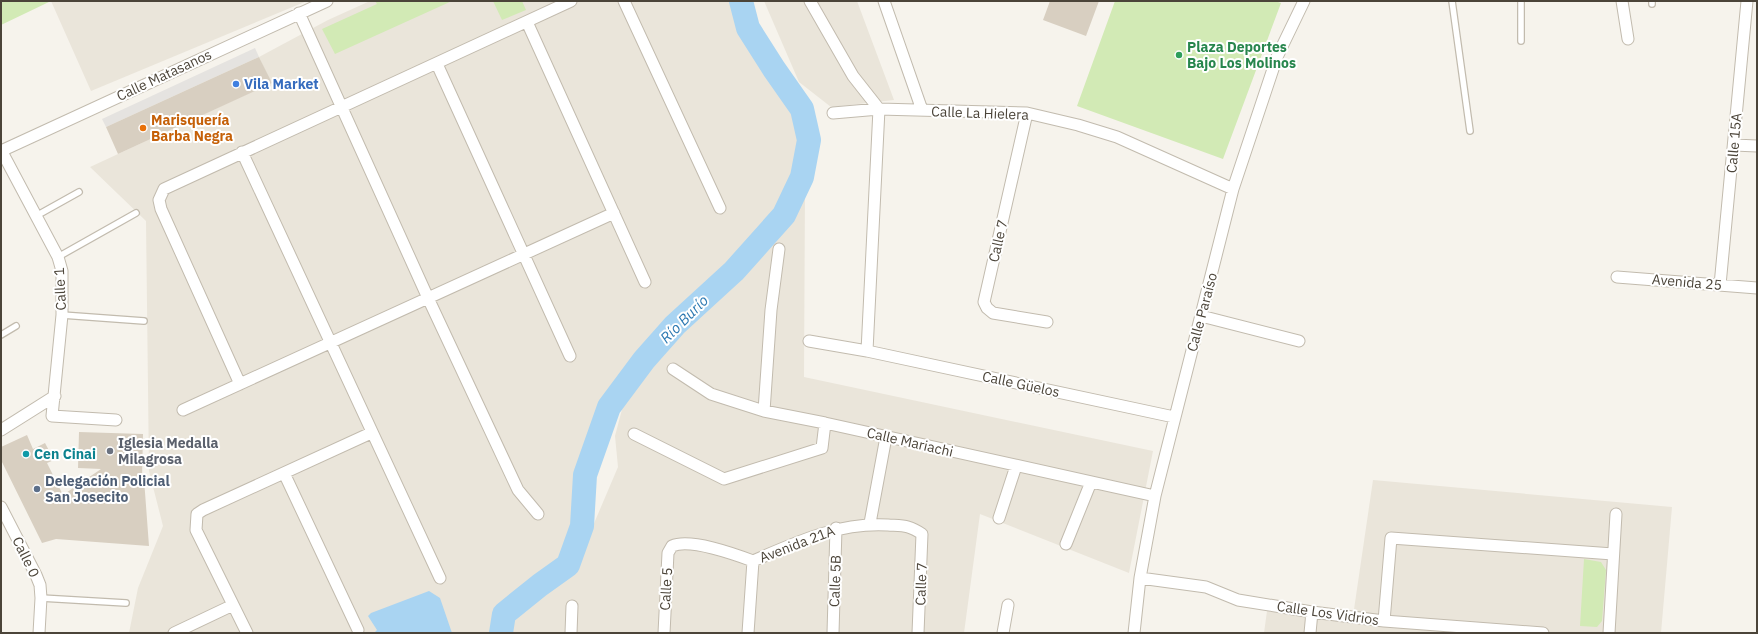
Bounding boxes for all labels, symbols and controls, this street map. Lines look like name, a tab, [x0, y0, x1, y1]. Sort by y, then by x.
place label: Plaza Deportes Bajo Los Molinos	[1187, 38, 1296, 72]
street label: Calle Matasanos	[114, 45, 215, 105]
marker: Plaza Deportes Bajo Los Molinos	[1174, 50, 1184, 60]
place label: Vila Market	[244, 75, 319, 93]
marker: Vila Market	[231, 79, 241, 89]
street label: Calle La Hielera	[931, 102, 1030, 124]
place label: Marisquería Barba Negra	[151, 111, 233, 145]
street label: Calle 15A	[1722, 112, 1746, 174]
marker: Marisquería Barba Negra	[138, 123, 148, 133]
street label: Calle 7	[984, 218, 1012, 264]
street label: Calle 1	[50, 267, 70, 311]
street label: Calle Paraíso	[1183, 270, 1221, 354]
street label: Avenida 25	[1651, 270, 1723, 294]
water label: Río Burío	[656, 291, 712, 347]
street label: Calle Güelos	[981, 367, 1061, 401]
street label: Calle Mariachi	[865, 423, 955, 461]
place label: Iglesia Medalla Milagrosa	[118, 434, 218, 468]
place label: Cen Cinai	[34, 445, 96, 463]
marker: Iglesia Medalla Milagrosa	[105, 446, 115, 456]
marker: Cen Cinai	[21, 449, 31, 459]
place label: Delegación Policial San Josecito	[45, 472, 170, 506]
marker: Delegación Policial San Josecito	[32, 484, 42, 494]
street label: Avenida 21A	[757, 521, 837, 567]
street label: Calle 0	[8, 534, 44, 580]
street label: Calle 5B	[825, 555, 845, 607]
street label: Calle 7	[911, 562, 931, 606]
street label: Calle 5	[656, 567, 676, 611]
street label: Calle Los Vidrios	[1276, 597, 1380, 629]

